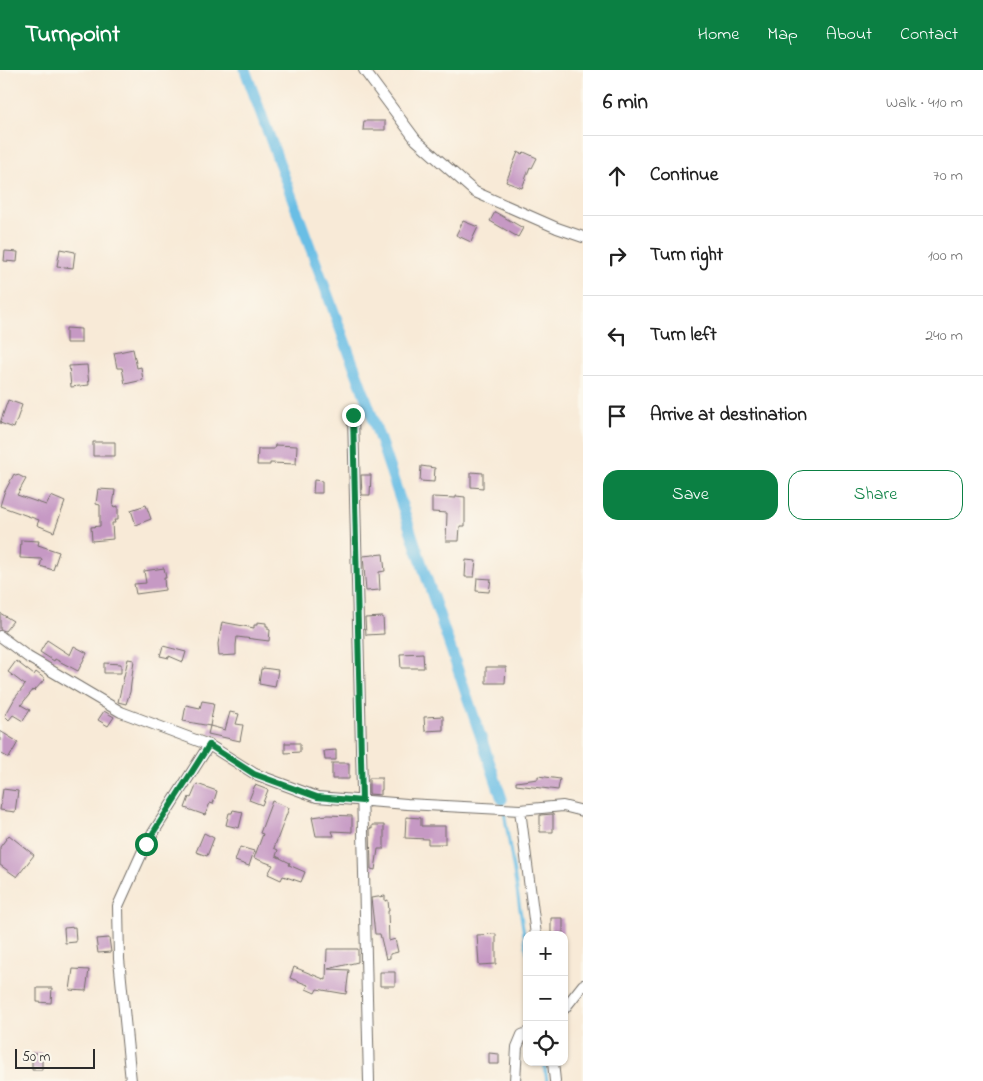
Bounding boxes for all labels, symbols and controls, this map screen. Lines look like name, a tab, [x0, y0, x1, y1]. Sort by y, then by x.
text: Turnpoint	[25, 18, 120, 53]
text: Home	[698, 22, 739, 48]
text: Map	[767, 22, 798, 48]
text: About	[826, 22, 872, 48]
text: Contact	[900, 22, 958, 48]
text: 6 min	[603, 88, 648, 118]
text: Walk · 410 m	[886, 91, 963, 115]
icon: ahead	[603, 162, 631, 190]
text: Continue	[650, 162, 718, 189]
text: 70 m	[933, 164, 963, 188]
icon: right	[603, 242, 631, 270]
text: Turn right	[650, 242, 723, 269]
text: 100 m	[928, 244, 963, 268]
icon: left	[603, 322, 631, 350]
text: Turn left	[650, 322, 717, 349]
text: 240 m	[925, 324, 963, 348]
icon: arrive	[603, 402, 631, 430]
text: Arrive at destination	[650, 402, 807, 429]
route end	[342, 404, 365, 427]
button: Save	[603, 470, 778, 520]
button: Share	[788, 470, 963, 520]
route start	[135, 833, 158, 856]
map controls	[523, 931, 568, 1066]
button: +	[523, 931, 568, 976]
button: −	[523, 976, 568, 1021]
button: locate	[523, 1021, 568, 1066]
scale bar	[15, 1046, 95, 1069]
text: 50 m	[22, 1047, 50, 1068]

